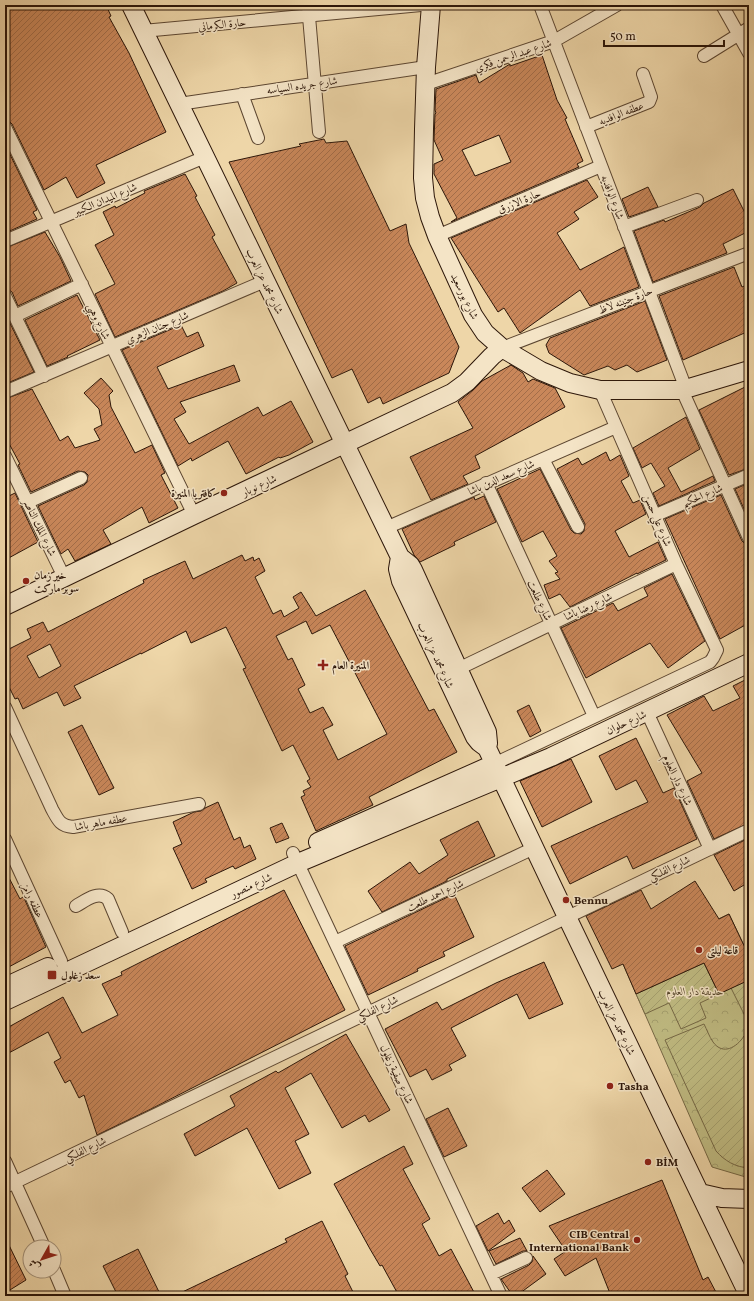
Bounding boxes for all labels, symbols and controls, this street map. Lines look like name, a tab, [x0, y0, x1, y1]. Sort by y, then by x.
street label: حارة الكرماني	[197, 15, 247, 35]
scale bar	[604, 22, 724, 48]
text: 50 m	[610, 29, 636, 45]
street label: شارع عبد الرحمن فكري	[473, 36, 554, 78]
street label: شارع جريده السياسه	[266, 74, 339, 100]
street label: عطفه الوافديه	[597, 99, 646, 130]
street label: شارع الوافديه	[595, 173, 627, 222]
street label: شارع الميدان الكبير	[70, 180, 140, 222]
street label: حارة الازرق	[496, 186, 544, 218]
street label: شارع محمد عز العرب	[240, 246, 286, 318]
street label: شارع بورسعيد	[445, 271, 481, 323]
street label: حارة جنينه لاظ	[596, 284, 655, 319]
street label: شارع وهبي	[81, 301, 113, 343]
street label: شارع جنان الزهري	[124, 308, 192, 349]
street label: شارع سعد الدين باشا	[466, 457, 538, 501]
street label: شارع نوبار	[239, 472, 280, 502]
street label: شارع الحكيم	[680, 481, 726, 514]
place label: كافتريا المنيرة	[171, 487, 216, 502]
marker: كافتريا المنيرة	[219, 488, 229, 498]
street label: شارع علي حسن	[637, 492, 674, 550]
street label: شارع الملك الناصر	[17, 495, 59, 559]
place label: خير زمان سوبر ماركت	[34, 569, 79, 597]
marker: خير زمان سوبر ماركت	[21, 576, 31, 586]
street label: شارع طلعت	[522, 578, 555, 624]
street label: شارع رضا باشا	[562, 590, 616, 626]
street label: شارع محمد عز العرب	[412, 620, 457, 692]
marker: المنيرة العام	[317, 659, 329, 671]
place label: المنيرة العام	[332, 659, 369, 675]
street label: شارع حلوان	[604, 707, 650, 740]
street label: شارع دار العلوم	[657, 753, 695, 809]
street label: عطفه ماهر باشا	[74, 811, 129, 835]
street label: شارع الفلكي	[646, 853, 694, 888]
street label: شارع منصور	[227, 870, 275, 904]
street label: شارع احمد طلعت	[405, 877, 467, 917]
street label: عطفه رامز	[17, 880, 46, 921]
place label: Bennu	[574, 894, 608, 909]
marker: Bennu	[561, 895, 571, 905]
place label: قاعة ليلتى	[707, 944, 738, 959]
marker: قاعة ليلتى	[694, 945, 704, 955]
marker: سعد زغلول	[46, 969, 58, 981]
place label: سعد زغلول	[61, 969, 100, 984]
park label: حديقة دار العلوم	[666, 985, 724, 1001]
street label: شارع محمد عز العرب	[592, 987, 638, 1059]
street label: شارع الفلكي	[354, 993, 402, 1028]
street label: شارع صفية زغلول	[374, 1043, 416, 1107]
place label: Tasha	[618, 1080, 649, 1095]
marker: Tasha	[605, 1081, 615, 1091]
street label: شارع الفلكي	[62, 1134, 110, 1169]
place label: BİM	[656, 1156, 679, 1171]
marker: BİM	[643, 1157, 653, 1167]
place label: CIB Central International Bank	[529, 1228, 629, 1256]
marker: CIB Central International Bank	[632, 1235, 642, 1245]
north arrow	[22, 1239, 62, 1279]
text: ش	[26, 1255, 45, 1273]

